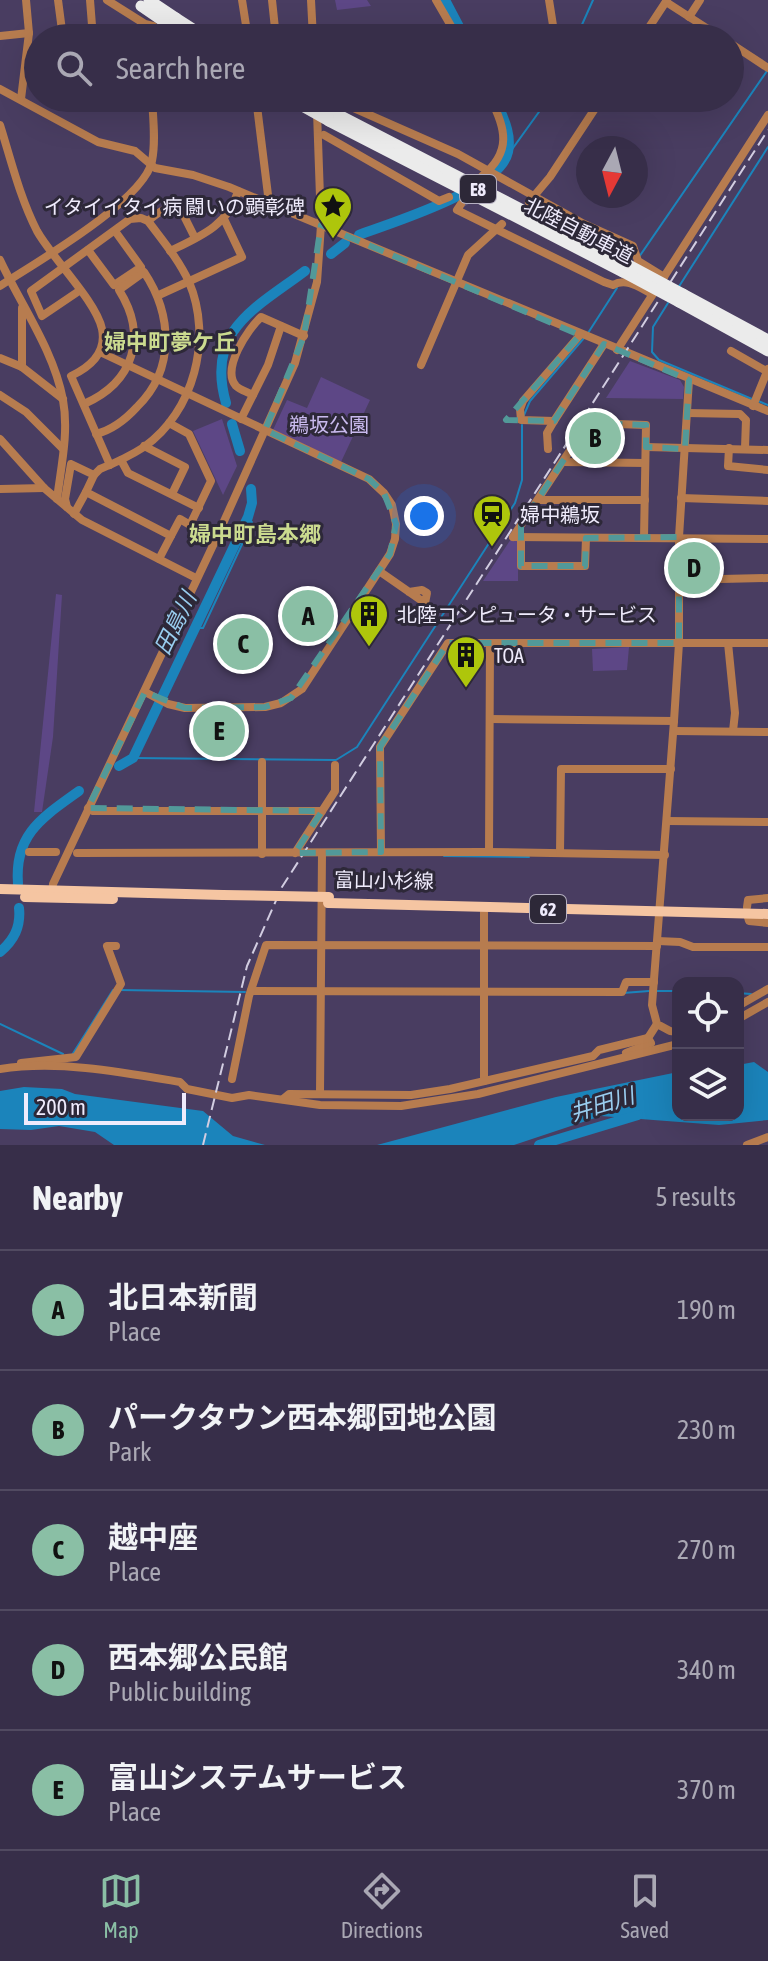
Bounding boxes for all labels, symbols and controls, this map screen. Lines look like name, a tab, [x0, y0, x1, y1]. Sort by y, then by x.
search box	[24, 24, 744, 112]
icon: search	[52, 46, 96, 90]
text: Search here	[116, 51, 245, 85]
north arrow	[576, 136, 648, 208]
road number: E8	[460, 175, 496, 203]
place icon: イタイイタイ病 闘いの顕彰碑	[312, 185, 354, 240]
street label: 北陸自動車道	[520, 193, 638, 267]
place label: イタイイタイ病 闘いの顕彰碑	[44, 195, 305, 218]
district label: 婦中町夢ケ丘	[104, 329, 236, 355]
pin: B	[569, 408, 621, 468]
park label: 鵜坂公園	[289, 413, 369, 436]
station icon: 婦中鵜坂	[471, 493, 513, 548]
your location	[404, 496, 444, 536]
place label: 婦中鵜坂	[520, 503, 600, 526]
district label: 婦中町島本郷	[189, 521, 321, 547]
pin: D	[668, 538, 720, 598]
water label: 田島川	[149, 586, 202, 658]
pin: A	[282, 586, 334, 646]
building icon: 北陸コンピュータ・サービス	[348, 593, 390, 648]
place label: 北陸コンピュータ・サービス	[397, 603, 657, 626]
pin: C	[217, 614, 269, 674]
building icon: TOA	[445, 634, 487, 689]
place label: TOA	[494, 644, 524, 667]
pin: E	[193, 701, 245, 761]
street label: 富山小杉線	[334, 868, 434, 892]
road number: 62	[530, 895, 566, 923]
map controls	[672, 977, 744, 1121]
button: locate	[672, 977, 744, 1049]
button: layers	[672, 1049, 744, 1121]
water label: 井田川	[567, 1081, 639, 1126]
scale bar	[24, 1089, 186, 1125]
text: 200 m	[36, 1094, 86, 1120]
text: Nearby	[32, 1178, 123, 1217]
text: 5 results	[655, 1182, 736, 1212]
text: 北日本新聞	[108, 1280, 258, 1314]
text: A	[52, 1295, 64, 1325]
text: 190 m	[677, 1295, 736, 1325]
text: Place	[108, 1317, 161, 1347]
text: パークタウン西本郷団地公園	[108, 1400, 497, 1434]
text: B	[52, 1415, 64, 1445]
text: 230 m	[677, 1415, 736, 1445]
text: Park	[108, 1437, 151, 1467]
text: 越中座	[108, 1520, 198, 1554]
text: C	[52, 1535, 64, 1565]
text: 270 m	[677, 1535, 736, 1565]
text: Place	[108, 1557, 161, 1587]
text: 西本郷公民館	[108, 1640, 288, 1674]
text: D	[51, 1655, 65, 1685]
text: 340 m	[677, 1655, 736, 1685]
text: Public building	[108, 1677, 251, 1707]
text: 富山システムサービス	[108, 1760, 407, 1794]
text: E	[52, 1775, 64, 1805]
text: 370 m	[677, 1775, 736, 1805]
text: Place	[108, 1797, 161, 1827]
tab: Map	[99, 1869, 143, 1943]
tab: Directions	[341, 1869, 423, 1943]
tab: Saved	[620, 1869, 669, 1943]

